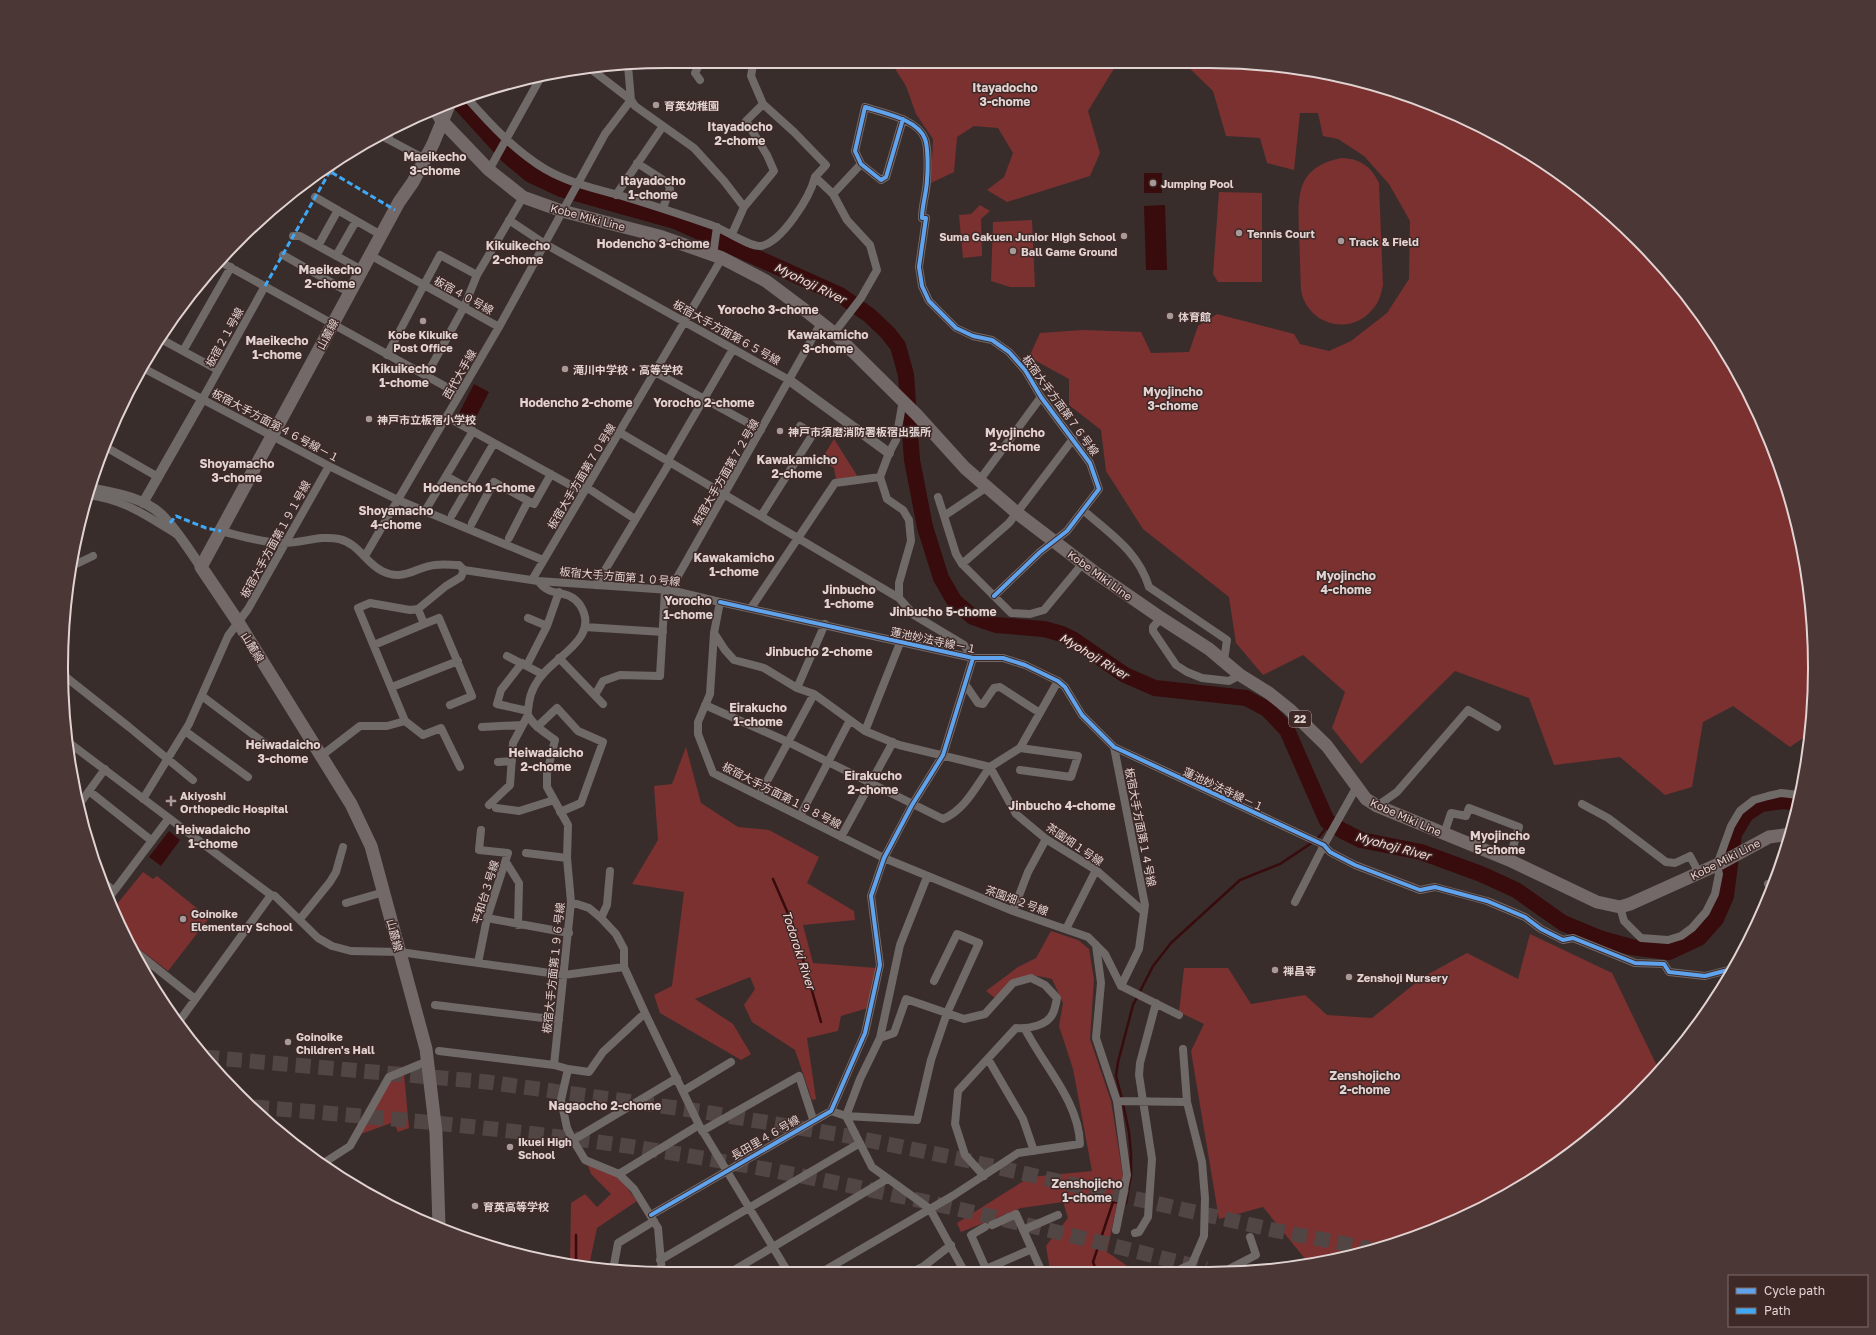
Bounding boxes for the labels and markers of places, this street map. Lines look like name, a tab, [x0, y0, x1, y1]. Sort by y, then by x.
place label: 育英幼稚園	[664, 99, 719, 112]
marker: 育英幼稚園	[651, 100, 661, 110]
place label: Jumping Pool	[1161, 177, 1234, 190]
marker: Jumping Pool	[1148, 178, 1158, 188]
place label: Tennis Court	[1247, 227, 1315, 240]
marker: Tennis Court	[1234, 228, 1244, 238]
place label: Suma Gakuen Junior High School	[939, 230, 1116, 243]
marker: Suma Gakuen Junior High School	[1119, 231, 1129, 241]
place label: Track & Field	[1349, 235, 1419, 248]
marker: Track & Field	[1336, 236, 1346, 246]
place label: Ball Game Ground	[1021, 245, 1118, 258]
marker: Ball Game Ground	[1008, 246, 1018, 256]
place label: 体育館	[1178, 310, 1211, 323]
marker: 体育館	[1165, 311, 1175, 321]
marker: Kobe Kikuike Post Office	[418, 316, 428, 326]
place label: Kobe Kikuike Post Office	[388, 328, 458, 354]
place label: 滝川中学校・高等学校	[573, 363, 683, 376]
marker: 滝川中学校・高等学校	[560, 364, 570, 374]
place label: 神戸市立板宿小学校	[377, 413, 476, 426]
marker: 神戸市立板宿小学校	[364, 414, 374, 424]
place label: 神戸市須磨消防署板宿出張所	[788, 425, 931, 438]
marker: 神戸市須磨消防署板宿出張所	[775, 426, 785, 436]
place label: Akiyoshi Orthopedic Hospital	[180, 789, 288, 815]
marker: Akiyoshi Orthopedic Hospital	[165, 795, 177, 807]
place label: Goinoike Elementary School	[191, 907, 293, 933]
marker: Goinoike Elementary School	[178, 914, 188, 924]
place label: 禅昌寺	[1283, 964, 1316, 977]
marker: 禅昌寺	[1270, 965, 1280, 975]
place label: Zenshoji Nursery	[1357, 971, 1449, 984]
marker: Zenshoji Nursery	[1344, 972, 1354, 982]
place label: Goinoike Children's Hall	[296, 1030, 375, 1056]
marker: Goinoike Children's Hall	[283, 1037, 293, 1047]
place label: Ikuei High School	[518, 1135, 572, 1161]
marker: Ikuei High School	[505, 1142, 515, 1152]
place label: 育英高等学校	[483, 1200, 549, 1213]
marker: 育英高等学校	[470, 1201, 480, 1211]

